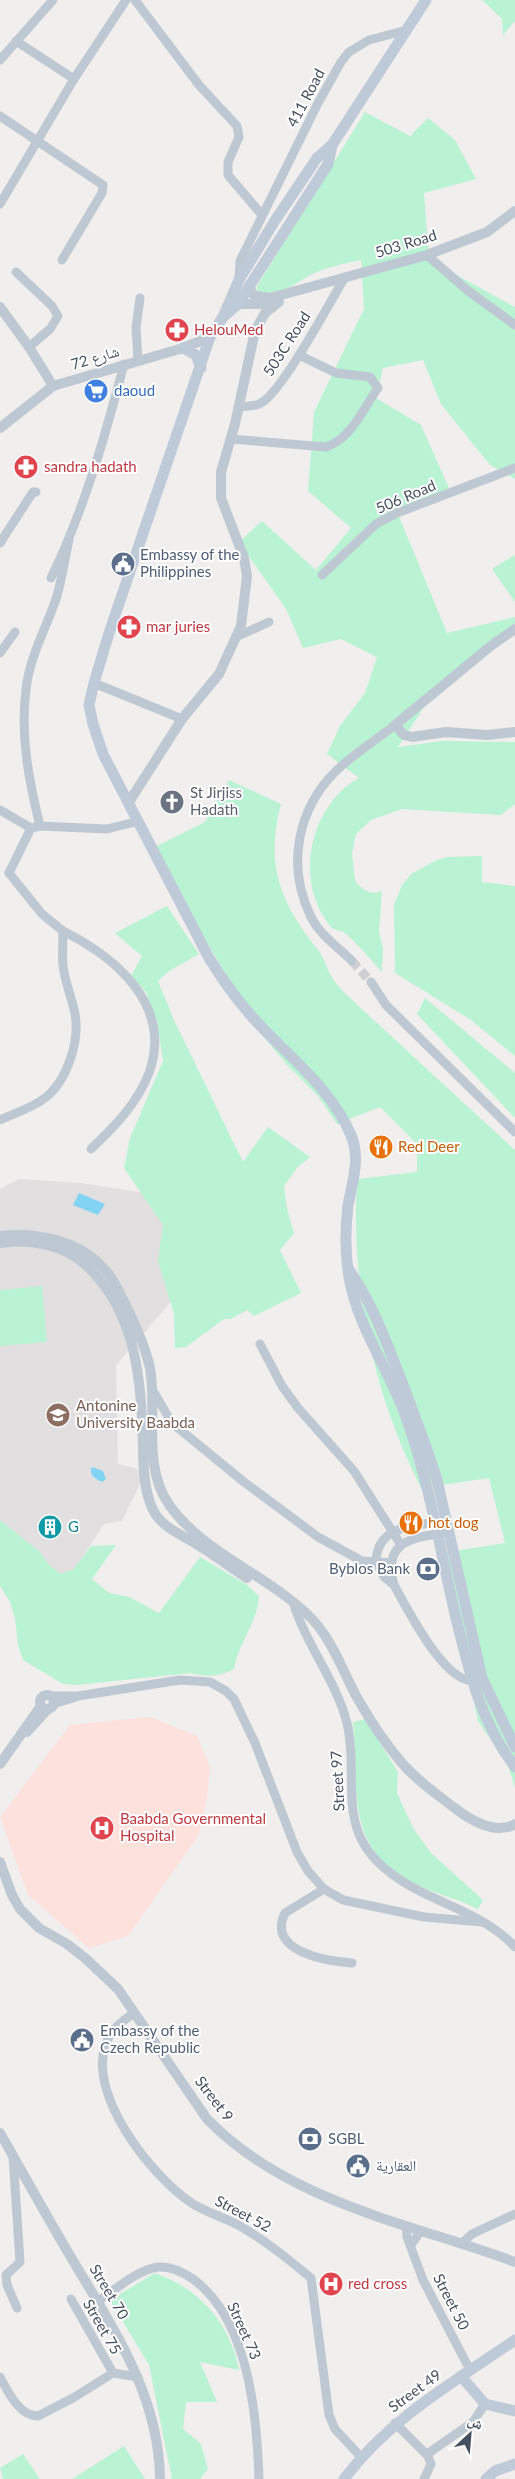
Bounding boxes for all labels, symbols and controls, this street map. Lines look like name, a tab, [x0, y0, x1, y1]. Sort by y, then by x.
street label: 411 Road	[282, 65, 328, 130]
street label: 503 Road	[373, 225, 439, 261]
street label: 503C Road	[259, 308, 314, 379]
pharmacy icon: HelouMed	[164, 317, 190, 343]
place label: HelouMed	[194, 320, 263, 338]
street label: شارع 72	[68, 341, 122, 375]
supermarket icon: daoud	[83, 378, 109, 404]
place label: daoud	[114, 381, 155, 399]
pharmacy icon: sandra hadath	[13, 454, 39, 480]
place label: sandra hadath	[44, 457, 137, 475]
street label: 506 Road	[373, 475, 438, 517]
place label: Embassy of the Philippines	[140, 545, 240, 580]
public building icon: Embassy of the Philippines	[110, 551, 136, 577]
pharmacy icon: mar juries	[116, 614, 142, 640]
place label: mar juries	[146, 617, 210, 635]
place label: St Jirjiss Hadath	[190, 783, 242, 818]
church icon: St Jirjiss Hadath	[159, 789, 185, 815]
restaurant icon: Red Deer	[368, 1134, 394, 1160]
place label: Red Deer	[398, 1137, 460, 1155]
place label: Antonine University Baabda	[76, 1396, 195, 1431]
school or university icon: Antonine University Baabda	[45, 1402, 71, 1428]
restaurant icon: hot dog	[398, 1510, 424, 1536]
place label: hot dog	[428, 1513, 479, 1531]
building icon: G	[37, 1514, 63, 1540]
place label: G	[68, 1517, 79, 1535]
bank icon: Byblos Bank	[415, 1556, 441, 1582]
place label: Byblos Bank	[329, 1559, 410, 1577]
street label: Street 97	[326, 1750, 348, 1812]
place label: Baabda Governmental Hospital	[120, 1809, 266, 1844]
hospital icon: Baabda Governmental Hospital	[89, 1815, 115, 1841]
place label: Embassy of the Czech Republic	[100, 2021, 200, 2056]
public building icon: Embassy of the Czech Republic	[69, 2027, 95, 2053]
street label: Street 9	[192, 2072, 238, 2125]
bank icon: SGBL	[297, 2126, 323, 2152]
place label: SGBL	[328, 2129, 365, 2147]
public building icon: العقارية	[345, 2153, 371, 2179]
place label: العقارية	[376, 2156, 416, 2175]
street label: Street 52	[212, 2191, 275, 2235]
street label: Street 70	[86, 2261, 133, 2322]
street label: Street 50	[430, 2270, 474, 2333]
hospital icon: red cross	[318, 2271, 344, 2297]
place label: red cross	[348, 2274, 407, 2292]
street label: Street 75	[80, 2296, 126, 2357]
street label: Street 73	[224, 2299, 265, 2362]
street label: Street 49	[385, 2365, 444, 2415]
north arrow	[445, 2409, 495, 2459]
text: ش	[465, 2411, 486, 2434]

